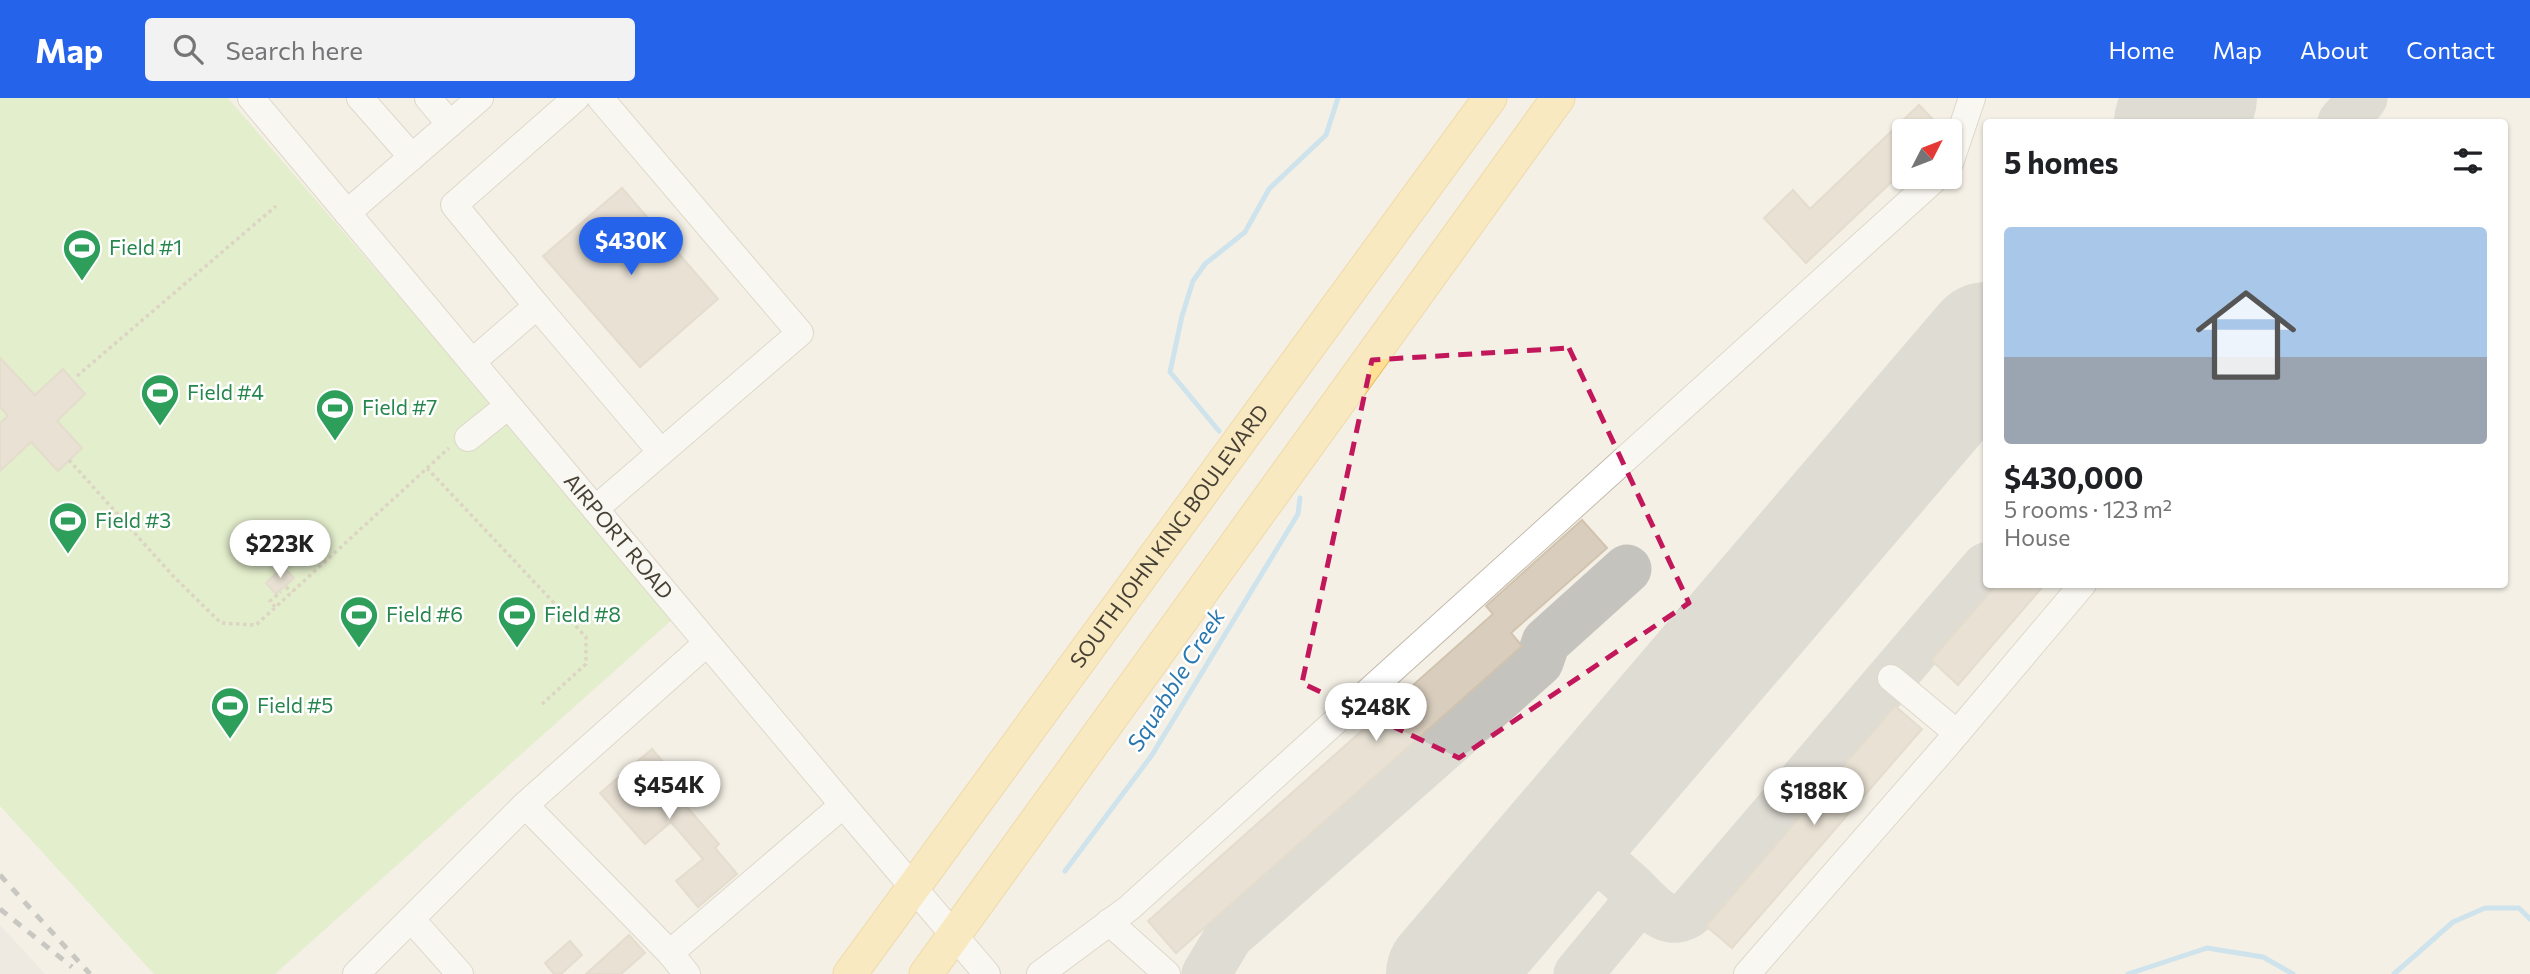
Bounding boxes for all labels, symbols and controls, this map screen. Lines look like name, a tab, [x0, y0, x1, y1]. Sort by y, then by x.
search box	[145, 18, 635, 81]
text: Map	[35, 29, 103, 70]
icon: search	[169, 30, 207, 68]
text: Search here	[225, 34, 363, 65]
text: Home	[2109, 35, 2175, 64]
text: Map	[2213, 35, 2262, 64]
text: About	[2300, 35, 2368, 64]
text: Contact	[2406, 35, 2495, 64]
north arrow	[1892, 119, 1962, 189]
map controls	[1892, 119, 1962, 189]
icon: filters	[2449, 142, 2487, 180]
text: 5 homes	[2004, 143, 2118, 180]
pin: $430K	[582, 218, 680, 277]
text: $430K	[595, 226, 667, 254]
sports icon: Field #1	[61, 227, 103, 282]
place label: Field #1	[109, 234, 182, 259]
icon: home	[2183, 272, 2309, 398]
sports icon: Field #4	[139, 372, 181, 427]
place label: Field #4	[187, 379, 264, 404]
sports icon: Field #7	[314, 387, 356, 442]
place label: Field #7	[362, 394, 437, 419]
street label: SOUTH JOHN KING BOULEVARD	[1064, 399, 1273, 672]
text: $430,000	[2004, 458, 2144, 495]
street label: AIRPORT ROAD	[560, 468, 679, 604]
text: 5 rooms · 123 m²	[2004, 495, 2172, 523]
sports icon: Field #3	[47, 500, 89, 555]
place label: Field #3	[95, 507, 171, 532]
pin: $223K	[231, 520, 329, 580]
text: House	[2004, 523, 2070, 551]
text: $223K	[246, 529, 314, 557]
sports icon: Field #6	[338, 594, 380, 649]
sports icon: Field #8	[496, 594, 538, 649]
place label: Field #6	[386, 601, 463, 626]
place label: Field #8	[544, 601, 621, 626]
water label: Squabble Creek	[1120, 603, 1230, 756]
pin: $248K	[1327, 684, 1425, 743]
sports icon: Field #5	[209, 685, 251, 740]
place label: Field #5	[257, 692, 333, 717]
text: $248K	[1341, 692, 1411, 720]
pin: $454K	[620, 762, 718, 821]
pin: $188K	[1765, 768, 1863, 827]
text: $454K	[634, 770, 704, 798]
text: $188K	[1780, 776, 1848, 804]

